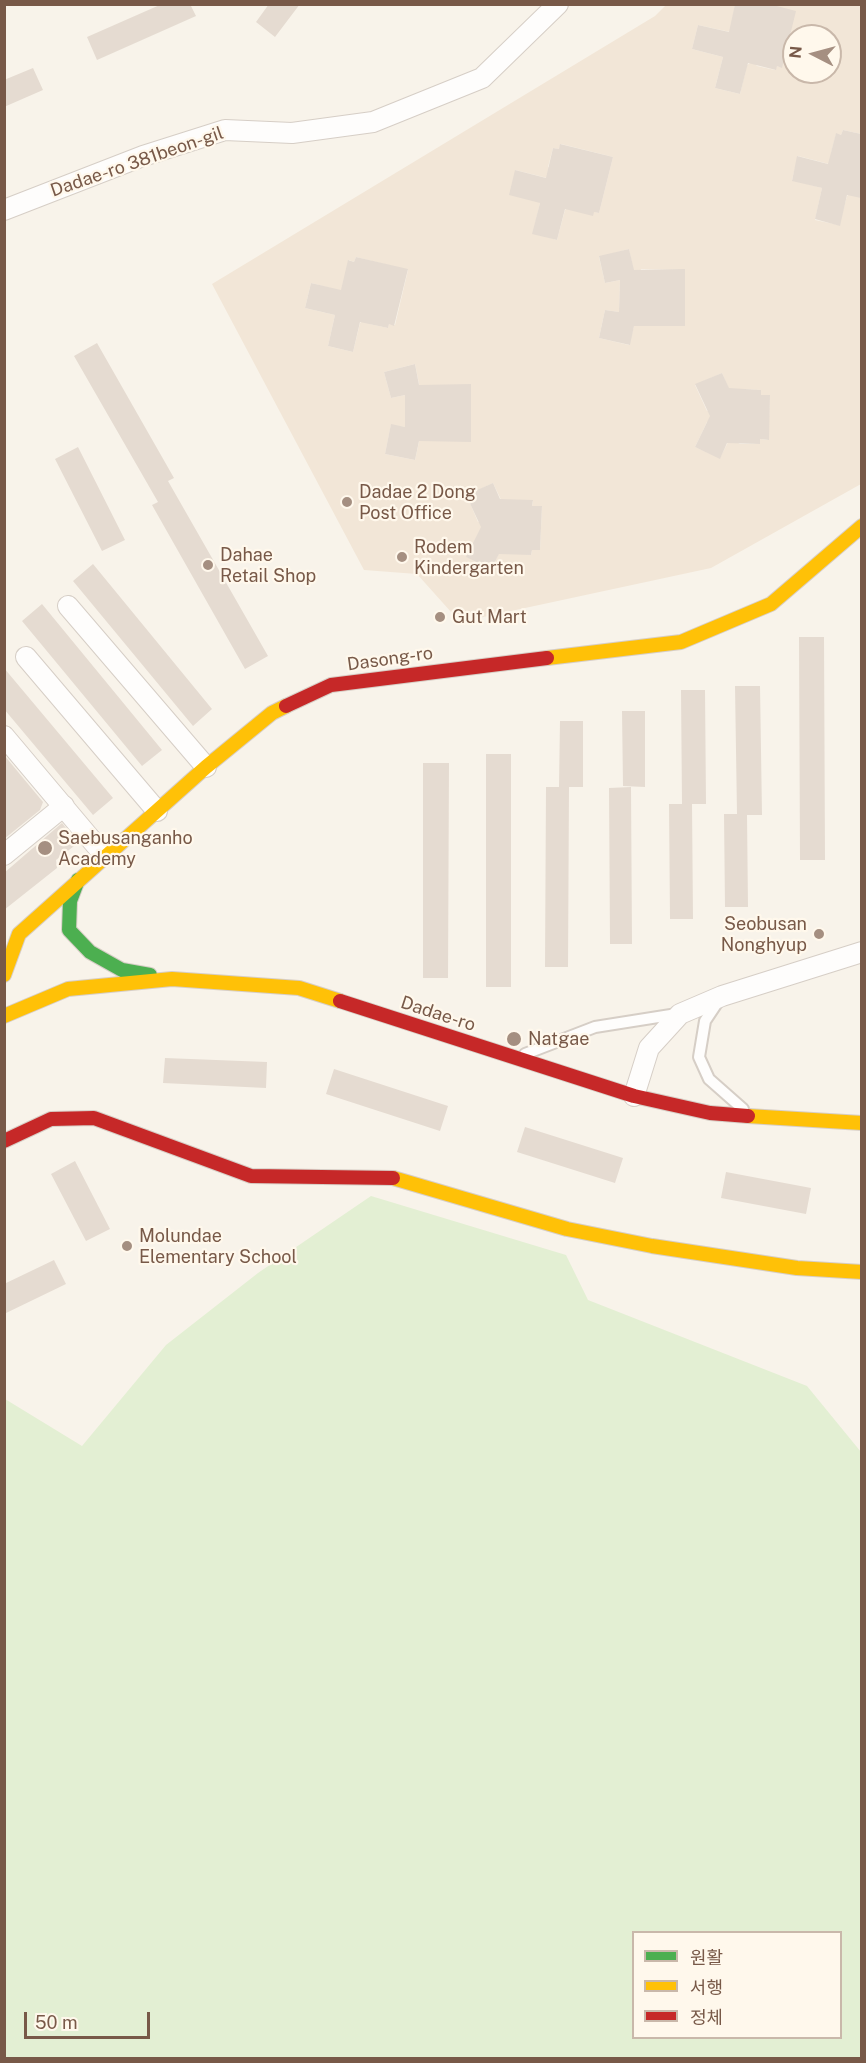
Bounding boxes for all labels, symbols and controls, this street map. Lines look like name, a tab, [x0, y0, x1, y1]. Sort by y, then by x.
north arrow	[782, 24, 842, 84]
text: N	[785, 45, 806, 59]
street label: Dadae-ro 381beon-gil	[48, 122, 226, 202]
place label: Dadae 2 Dong Post Office	[359, 481, 476, 524]
marker: Dadae 2 Dong Post Office	[340, 495, 354, 509]
place label: Rodem Kindergarten	[414, 536, 524, 578]
place label: Dahae Retail Shop	[220, 544, 316, 586]
marker: Rodem Kindergarten	[395, 550, 409, 564]
marker: Dahae Retail Shop	[201, 558, 215, 572]
place label: Gut Mart	[452, 606, 527, 628]
marker: Gut Mart	[433, 610, 447, 624]
street label: Dasong-ro	[346, 642, 434, 676]
place label: Saebusanganho Academy	[58, 827, 193, 870]
marker: Saebusanganho Academy	[36, 839, 54, 857]
place label: Seobusan Nonghyup	[721, 913, 807, 956]
marker: Seobusan Nonghyup	[812, 927, 826, 941]
street label: Dadae-ro	[398, 992, 478, 1036]
place label: Natgae	[528, 1028, 589, 1050]
marker: Natgae	[505, 1030, 523, 1048]
place label: Molundae Elementary School	[139, 1225, 297, 1268]
marker: Molundae Elementary School	[120, 1239, 134, 1253]
legend	[632, 1931, 842, 2039]
text: 원활	[690, 1947, 723, 1968]
text: 서행	[690, 1977, 723, 1998]
scale bar	[27, 2000, 153, 2038]
text: 정체	[690, 2007, 723, 2028]
text: 50 m	[35, 2012, 78, 2033]

